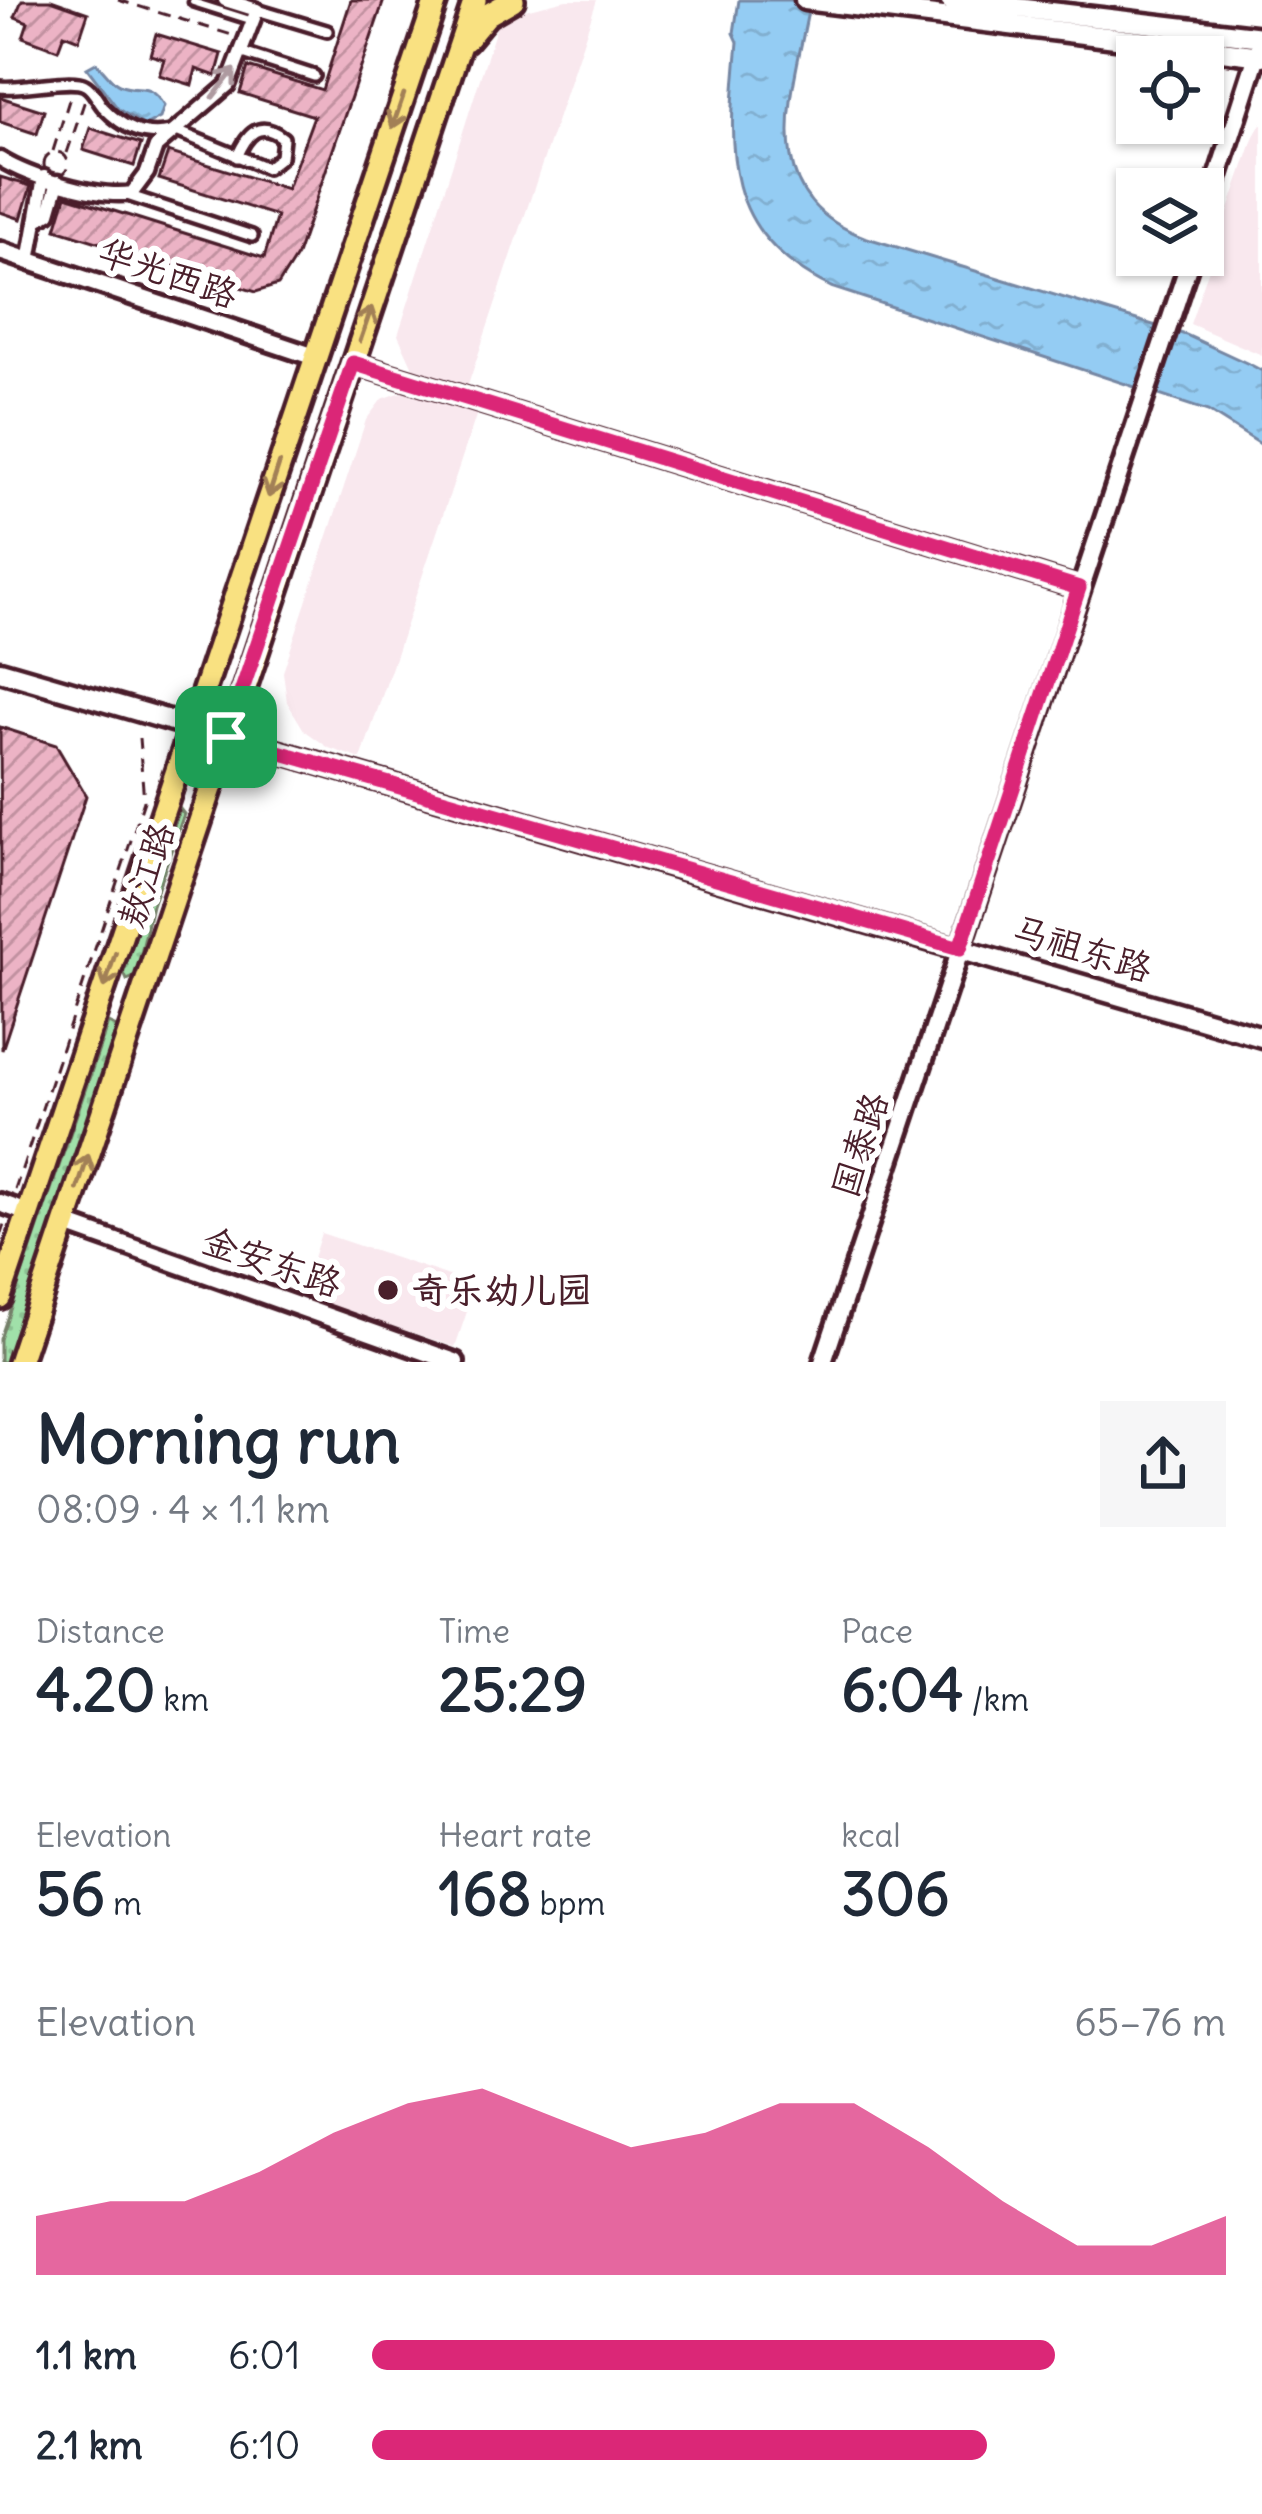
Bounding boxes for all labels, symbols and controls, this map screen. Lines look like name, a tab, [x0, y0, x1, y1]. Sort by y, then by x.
map controls	[1116, 36, 1224, 276]
button: locate	[1116, 36, 1224, 144]
one-way arrow	[211, 68, 237, 100]
one-way arrow	[386, 92, 407, 129]
button: layers	[1116, 168, 1224, 276]
street label: 华光西路	[93, 228, 243, 318]
one-way arrow	[357, 305, 379, 343]
one-way arrow	[261, 460, 283, 498]
pin	[175, 686, 277, 788]
icon: arrive	[193, 704, 259, 770]
street label: 敖江路	[108, 817, 184, 933]
street label: 马祖东路	[1007, 906, 1157, 992]
one-way arrow	[97, 950, 119, 988]
street label: 国泰路	[822, 1087, 898, 1203]
one-way arrow	[74, 1153, 96, 1191]
street label: 金安东路	[197, 1217, 347, 1307]
place label: 奇乐幼儿园	[412, 1268, 592, 1313]
marker: 奇乐幼儿园	[375, 1277, 401, 1303]
text: Morning run	[36, 1398, 400, 1481]
button: share	[1100, 1401, 1226, 1527]
text: 08:09 · 4 × 1.1 km	[36, 1485, 330, 1534]
text: Distance	[36, 1610, 165, 1652]
text: Time	[439, 1610, 510, 1652]
text: Pace	[841, 1610, 913, 1652]
text: 4.20	[36, 1652, 155, 1727]
text: 25:29	[439, 1652, 587, 1727]
text: 6:04	[841, 1652, 964, 1727]
text: km	[155, 1678, 209, 1720]
text: /km	[964, 1678, 1029, 1720]
text: Elevation	[36, 1814, 171, 1856]
text: Heart rate	[439, 1814, 592, 1856]
text: kcal	[841, 1814, 901, 1856]
text: 56	[36, 1856, 105, 1931]
text: 168	[439, 1856, 532, 1931]
text: 306	[841, 1856, 950, 1931]
text: m	[105, 1882, 142, 1924]
text: bpm	[532, 1882, 605, 1924]
text: Elevation	[36, 1998, 196, 2047]
text: 65–76 m	[1074, 1998, 1226, 2047]
text: 1.1 km	[36, 2331, 137, 2380]
text: 6:01	[228, 2331, 300, 2380]
text: 2.1 km	[36, 2421, 143, 2470]
text: 6:10	[228, 2421, 300, 2470]

